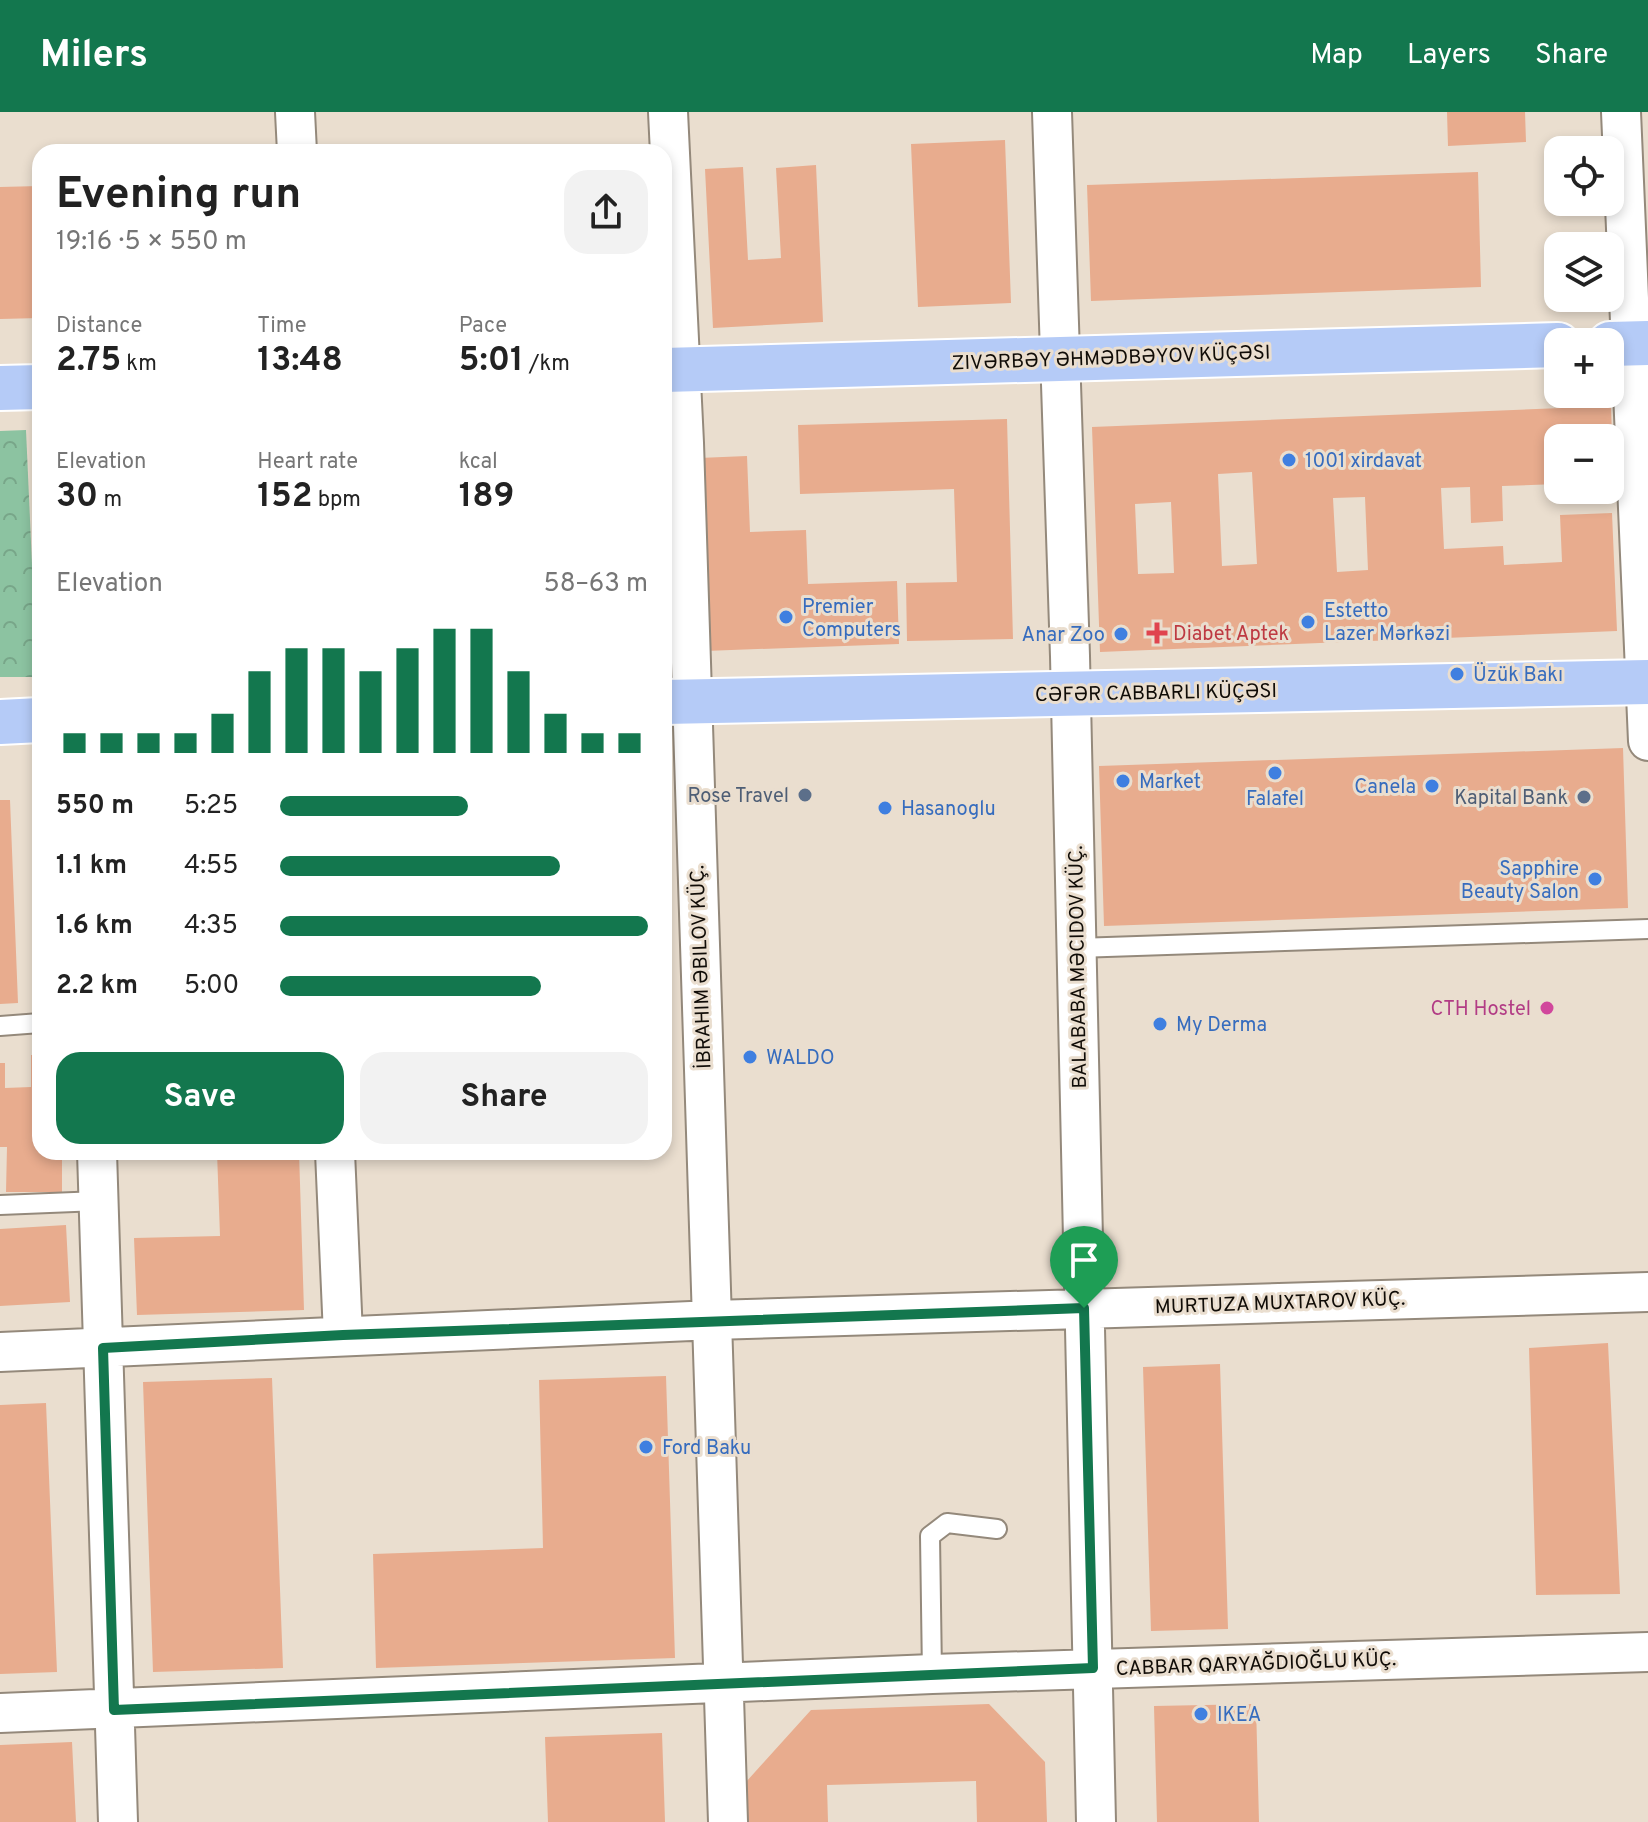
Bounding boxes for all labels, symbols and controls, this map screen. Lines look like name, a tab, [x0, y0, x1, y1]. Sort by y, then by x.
text: Milers	[40, 32, 148, 81]
text: Map	[1310, 38, 1363, 74]
text: Layers	[1407, 38, 1491, 74]
text: Share	[1535, 38, 1608, 74]
map controls	[1544, 136, 1624, 504]
button: locate	[1544, 136, 1624, 216]
text: Evening run	[56, 168, 301, 224]
button: share	[564, 170, 648, 254]
text: 19:16 · 5 × 550 m	[56, 226, 247, 259]
button: layers	[1544, 232, 1624, 312]
text: Distance	[56, 313, 142, 340]
text: Time	[257, 313, 307, 340]
text: Pace	[459, 313, 507, 340]
button: +	[1544, 328, 1624, 408]
street label: ZIVƏRBƏY ƏHMƏDBƏYOV KÜÇƏSI	[951, 339, 1271, 378]
text: 2.75	[56, 340, 121, 383]
text: 13:48	[257, 340, 343, 383]
text: 5:01	[459, 340, 524, 383]
text: km	[121, 351, 157, 378]
text: /km	[524, 351, 570, 378]
button: −	[1544, 424, 1624, 504]
text: Elevation	[56, 449, 146, 476]
text: Heart rate	[257, 449, 358, 476]
text: kcal	[459, 449, 498, 476]
place label: 1001 xirdavat	[1305, 449, 1422, 475]
marker: 1001 xirdavat	[1280, 451, 1298, 469]
text: 30	[56, 476, 98, 519]
text: 152	[257, 476, 313, 519]
text: 189	[459, 476, 515, 519]
text: m	[98, 487, 122, 514]
text: bpm	[313, 487, 361, 514]
text: Elevation	[56, 568, 163, 601]
text: 58–63 m	[544, 568, 648, 601]
place label: Premier Computers	[802, 595, 901, 644]
place label: Estetto Lazer Mərkəzi	[1324, 599, 1450, 648]
marker: Premier Computers	[777, 608, 795, 626]
marker: Estetto Lazer Mərkəzi	[1299, 613, 1317, 631]
place label: Diabet Aptek	[1173, 622, 1289, 648]
place label: Anar Zoo	[1022, 623, 1105, 649]
marker: Diabet Aptek	[1148, 624, 1166, 642]
marker: Anar Zoo	[1112, 625, 1130, 643]
place label: Üzük Bakı	[1473, 662, 1563, 689]
marker: Üzük Bakı	[1448, 665, 1466, 683]
street label: CƏFƏR CABBARLI KÜÇƏSI	[1035, 678, 1277, 709]
marker: Falafel	[1266, 764, 1284, 782]
place label: Market	[1139, 770, 1201, 796]
marker: Market	[1114, 772, 1132, 790]
place label: Canela	[1354, 775, 1416, 801]
marker: Canela	[1423, 777, 1441, 795]
place label: Rose Travel	[687, 784, 789, 810]
marker: Rose Travel	[796, 786, 814, 804]
place label: Kapital Bank	[1454, 786, 1568, 812]
place label: Falafel	[1246, 787, 1304, 813]
marker: Kapital Bank	[1575, 788, 1593, 806]
text: 550 m	[56, 790, 134, 823]
text: 5:25	[184, 790, 238, 823]
place label: Hasanoglu	[901, 797, 996, 823]
marker: Hasanoglu	[876, 799, 894, 817]
street label: BALABABA MƏCIDOV KÜÇ.	[1063, 845, 1094, 1089]
text: 1.1 km	[56, 850, 127, 883]
text: 4:55	[184, 850, 238, 883]
place label: Sapphire Beauty Salon	[1461, 857, 1579, 906]
street label: İBRAHIM ƏBILOV KÜÇ.	[684, 865, 719, 1069]
marker: Sapphire Beauty Salon	[1586, 870, 1604, 888]
text: 1.6 km	[56, 910, 133, 943]
text: 4:35	[184, 910, 238, 943]
text: 2.2 km	[56, 970, 138, 1003]
text: 5:00	[184, 970, 239, 1003]
place label: CTH Hostel	[1430, 997, 1531, 1023]
marker: CTH Hostel	[1538, 999, 1556, 1017]
place label: My Derma	[1176, 1013, 1267, 1039]
marker: My Derma	[1151, 1015, 1169, 1033]
place label: WALDO	[766, 1046, 835, 1072]
marker: WALDO	[741, 1048, 759, 1066]
button: Save	[56, 1052, 344, 1144]
button: Share	[360, 1052, 648, 1144]
pin	[1050, 1226, 1118, 1308]
icon: arrive	[1062, 1238, 1106, 1282]
street label: MURTUZA MUXTAROV KÜÇ.	[1154, 1286, 1406, 1321]
place label: Ford Baku	[662, 1436, 751, 1462]
marker: Ford Baku	[637, 1438, 655, 1456]
street label: CABBAR QARYAĞDIOĞLU KÜÇ.	[1115, 1645, 1397, 1683]
place label: IKEA	[1217, 1703, 1261, 1729]
marker: IKEA	[1192, 1705, 1210, 1723]

